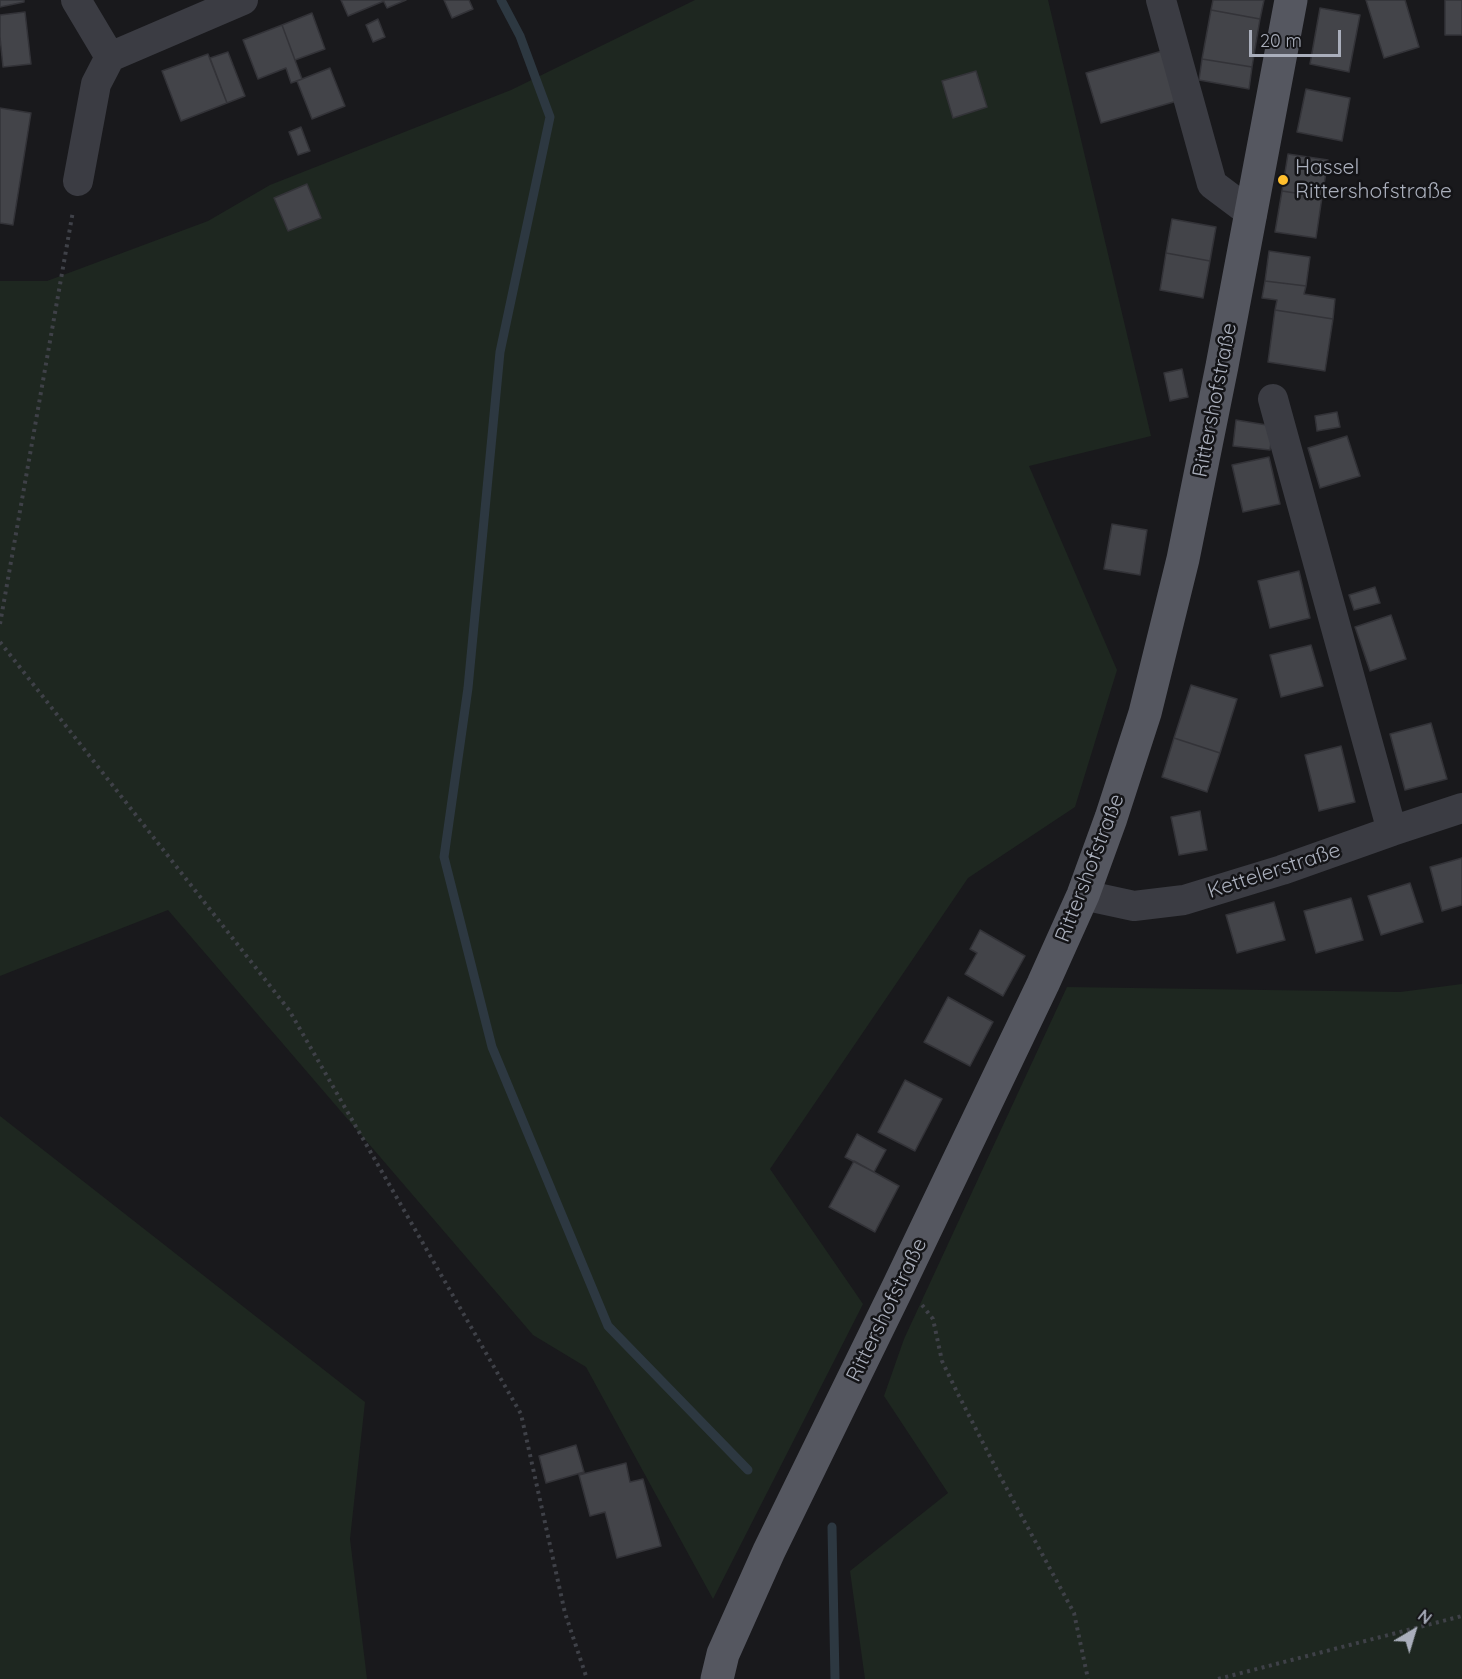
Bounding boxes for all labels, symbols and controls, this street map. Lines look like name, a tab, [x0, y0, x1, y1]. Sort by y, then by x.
scale bar	[1252, 18, 1344, 56]
text: 20 m	[1260, 29, 1302, 52]
place label: Hassel Rittershofstraße	[1295, 155, 1452, 205]
marker: Hassel Rittershofstraße	[1276, 173, 1290, 187]
street label: Rittershofstraße	[1188, 321, 1242, 479]
street label: Rittershofstraße	[1050, 790, 1130, 946]
street label: Kettelerstraße	[1204, 838, 1344, 904]
street label: Rittershofstraße	[841, 1234, 933, 1386]
north arrow	[1384, 1601, 1444, 1661]
text: N	[1414, 1605, 1436, 1628]

